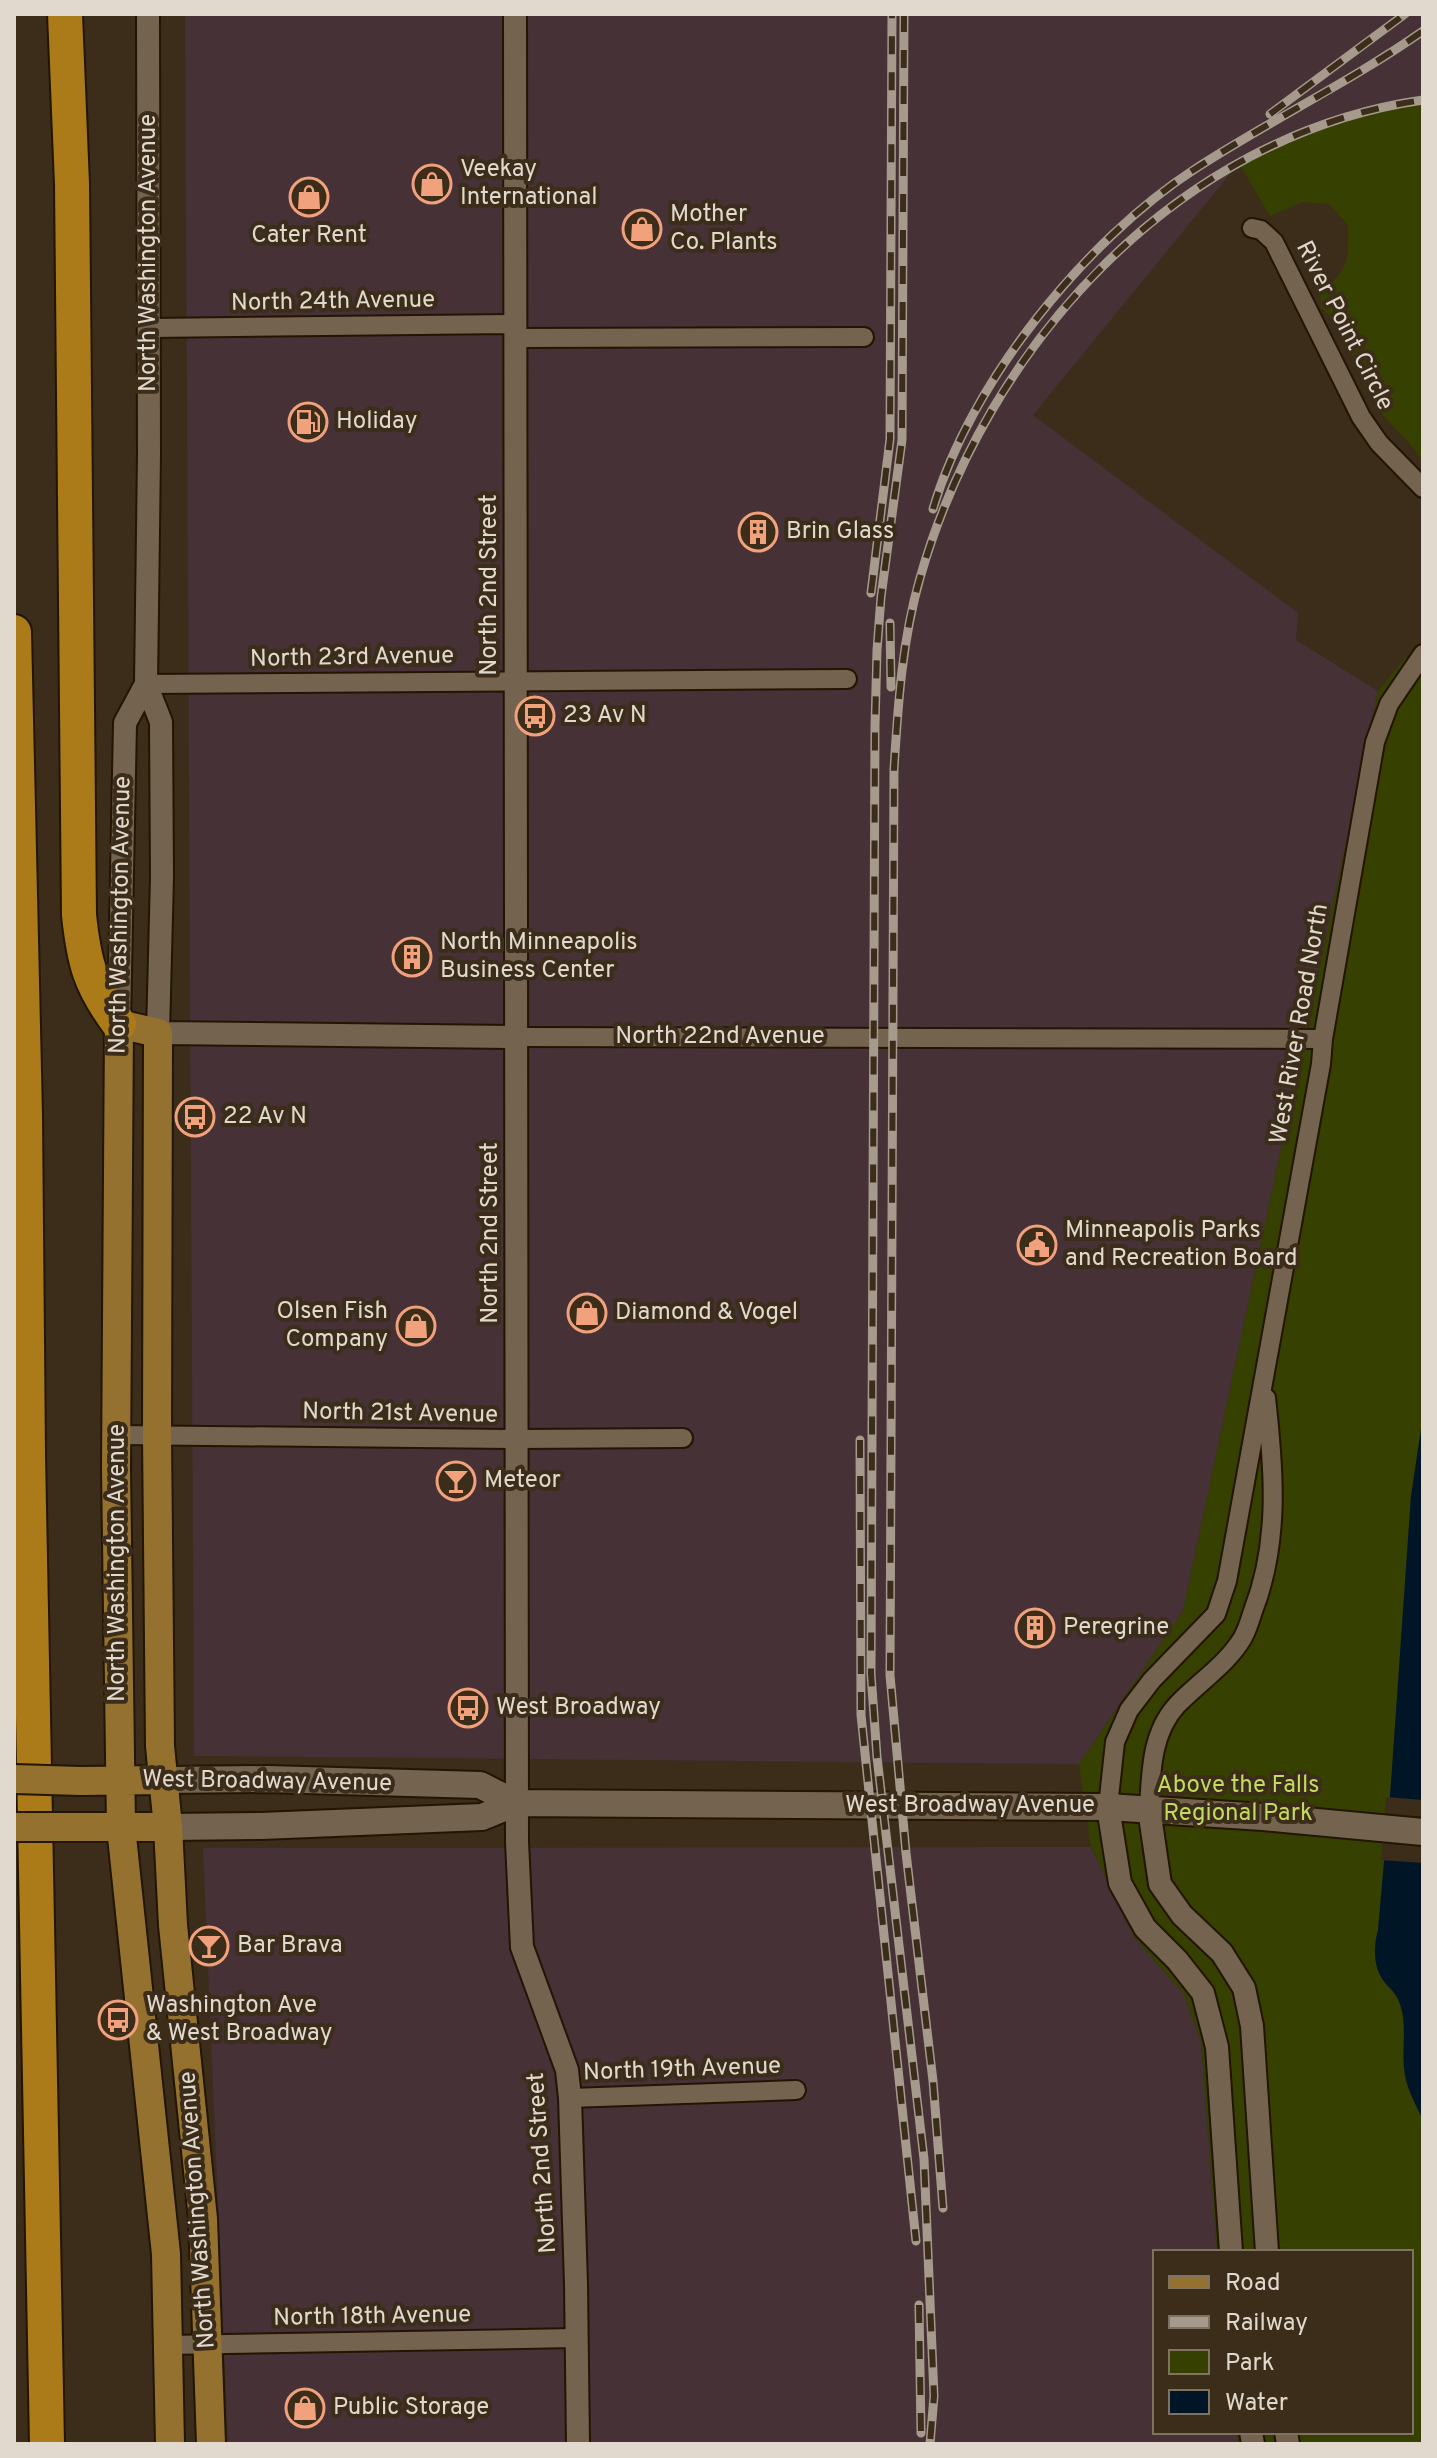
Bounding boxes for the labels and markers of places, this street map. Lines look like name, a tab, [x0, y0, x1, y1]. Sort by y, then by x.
place label: Veekay International	[460, 155, 598, 213]
shop icon: Veekay International	[411, 163, 453, 205]
shop icon: Cater Rent	[288, 176, 330, 218]
place label: Mother Co. Plants	[670, 200, 778, 258]
shop icon: Mother Co. Plants	[621, 208, 663, 250]
place label: Cater Rent	[251, 221, 367, 251]
fuel station icon: Holiday	[287, 401, 329, 443]
place label: Holiday	[336, 407, 417, 437]
building icon: Brin Glass	[737, 511, 779, 553]
place label: Brin Glass	[786, 517, 894, 547]
bus stop icon: 23 Av N	[514, 695, 556, 737]
place label: 23 Av N	[563, 701, 647, 731]
place label: North Minneapolis Business Center	[440, 928, 638, 986]
building icon: North Minneapolis Business Center	[391, 936, 433, 978]
bus stop icon: 22 Av N	[174, 1096, 216, 1138]
place label: 22 Av N	[223, 1102, 307, 1132]
place label: Minneapolis Parks and Recreation Board	[1065, 1216, 1297, 1274]
public building icon: Minneapolis Parks and Recreation Board	[1016, 1224, 1058, 1266]
shop icon: Diamond & Vogel	[566, 1292, 608, 1334]
place label: Olsen Fish Company	[277, 1297, 388, 1355]
place label: Diamond & Vogel	[615, 1298, 798, 1328]
shop icon: Olsen Fish Company	[395, 1305, 437, 1347]
bar icon: Meteor	[435, 1460, 477, 1502]
place label: Meteor	[484, 1466, 561, 1496]
building icon: Peregrine	[1014, 1607, 1056, 1649]
place label: Peregrine	[1063, 1613, 1169, 1643]
bus stop icon: West Broadway	[447, 1687, 489, 1729]
place label: West Broadway	[496, 1693, 661, 1723]
bar icon: Bar Brava	[188, 1925, 230, 1967]
place label: Bar Brava	[237, 1931, 343, 1961]
place label: Washington Ave & West Broadway	[146, 1991, 332, 2049]
bus stop icon: Washington Ave & West Broadway	[97, 1999, 139, 2041]
shop icon: Public Storage	[284, 2387, 326, 2429]
place label: Public Storage	[333, 2393, 489, 2423]

